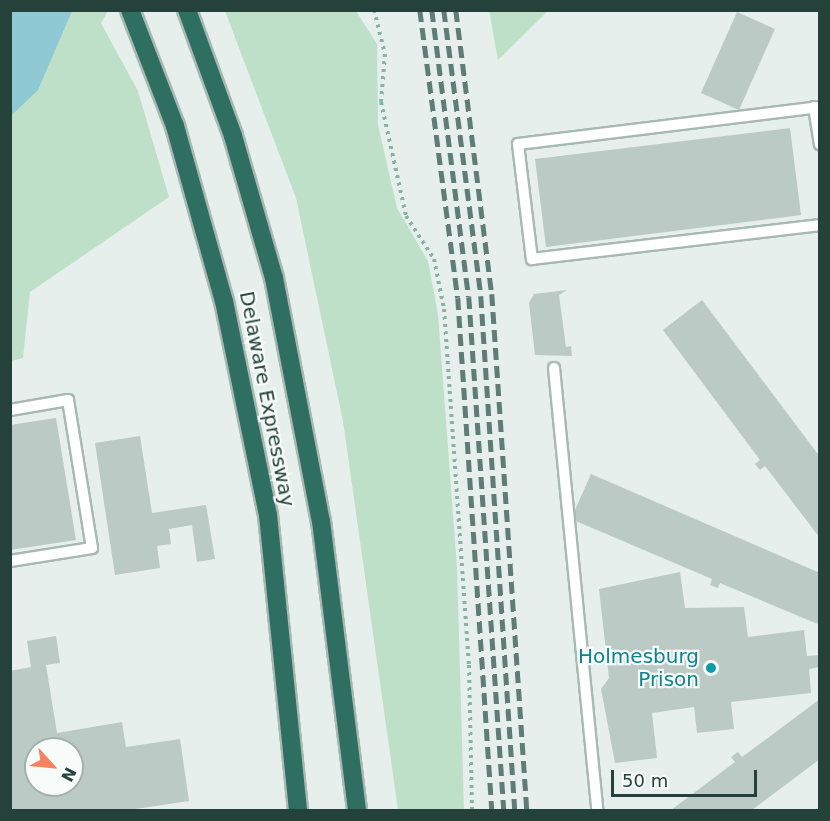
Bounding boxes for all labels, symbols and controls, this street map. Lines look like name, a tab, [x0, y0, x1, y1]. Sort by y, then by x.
street label: Delaware Expressway	[234, 289, 300, 509]
place label: Holmesburg Prison	[578, 644, 699, 691]
marker: Holmesburg Prison	[704, 661, 718, 675]
north arrow	[24, 737, 84, 797]
scale bar	[614, 758, 760, 796]
text: N	[57, 764, 80, 785]
text: 50 m	[622, 770, 668, 791]

